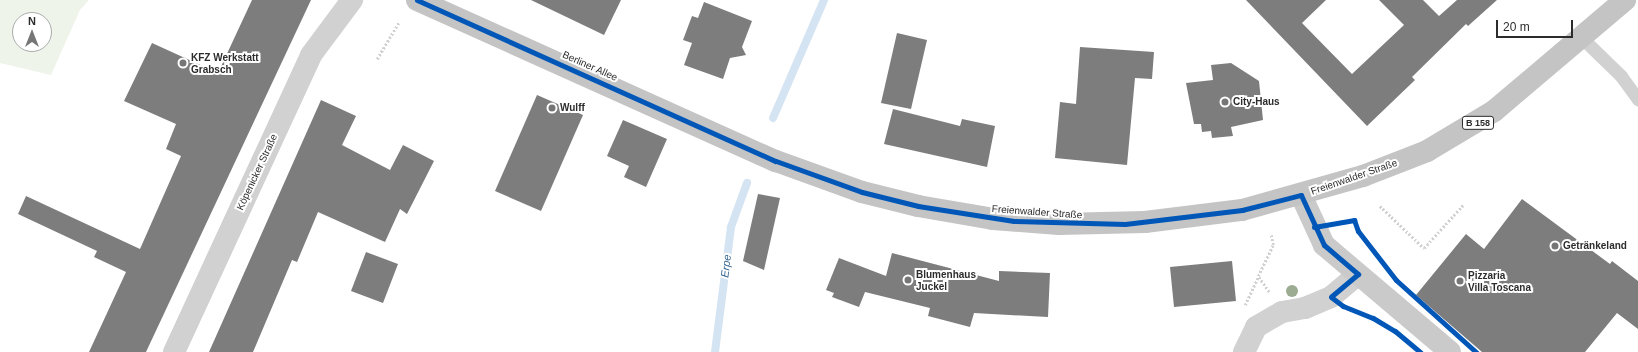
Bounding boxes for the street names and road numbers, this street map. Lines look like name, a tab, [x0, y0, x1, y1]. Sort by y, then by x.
street label: Berliner Allee	[560, 48, 620, 84]
road number: B 158	[1461, 116, 1495, 130]
street label: Köpenicker Straße	[234, 132, 280, 212]
street label: Freienwalder Straße	[1309, 157, 1399, 197]
street label: Freienwalder Straße	[991, 203, 1083, 221]

